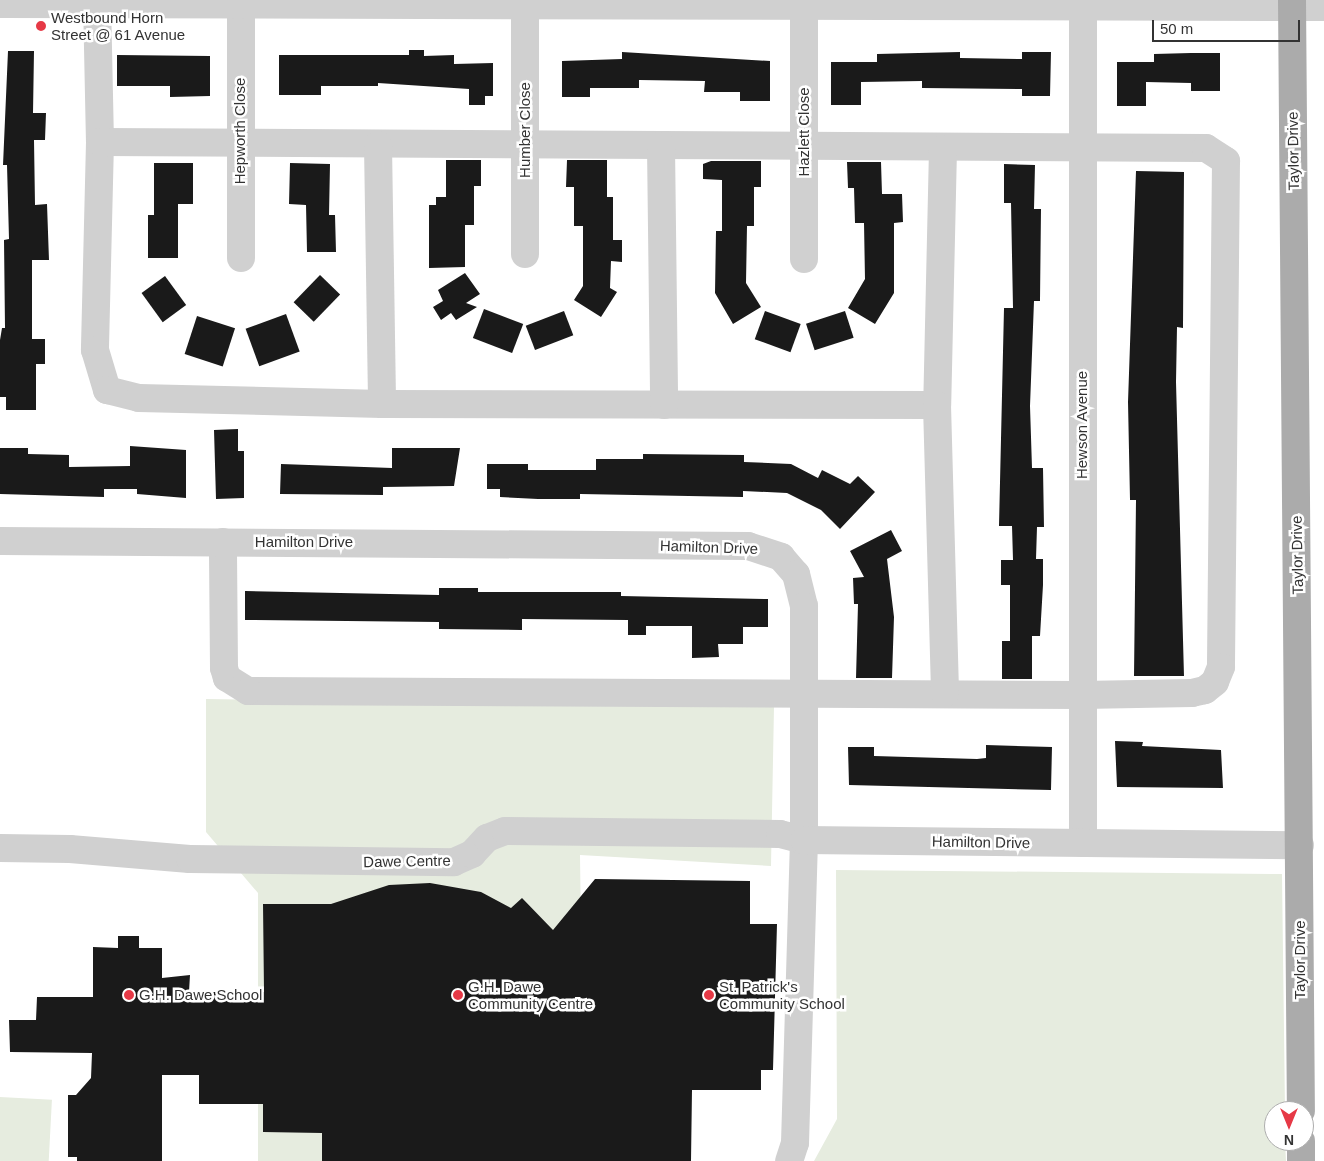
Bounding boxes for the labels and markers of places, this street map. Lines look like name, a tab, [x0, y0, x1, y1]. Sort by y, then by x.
place label: Westbound Horn Street @ 61 Avenue	[51, 8, 186, 43]
marker: Westbound Horn Street @ 61 Avenue	[35, 20, 47, 32]
place label: G.H. Dawe Community Centre	[468, 977, 593, 1012]
place label: St. Patrick's Community School	[719, 977, 845, 1012]
place label: G.H. Dawe School	[139, 986, 262, 1004]
marker: G.H. Dawe School	[123, 989, 135, 1001]
marker: G.H. Dawe Community Centre	[452, 989, 464, 1001]
marker: St. Patrick's Community School	[703, 989, 715, 1001]

